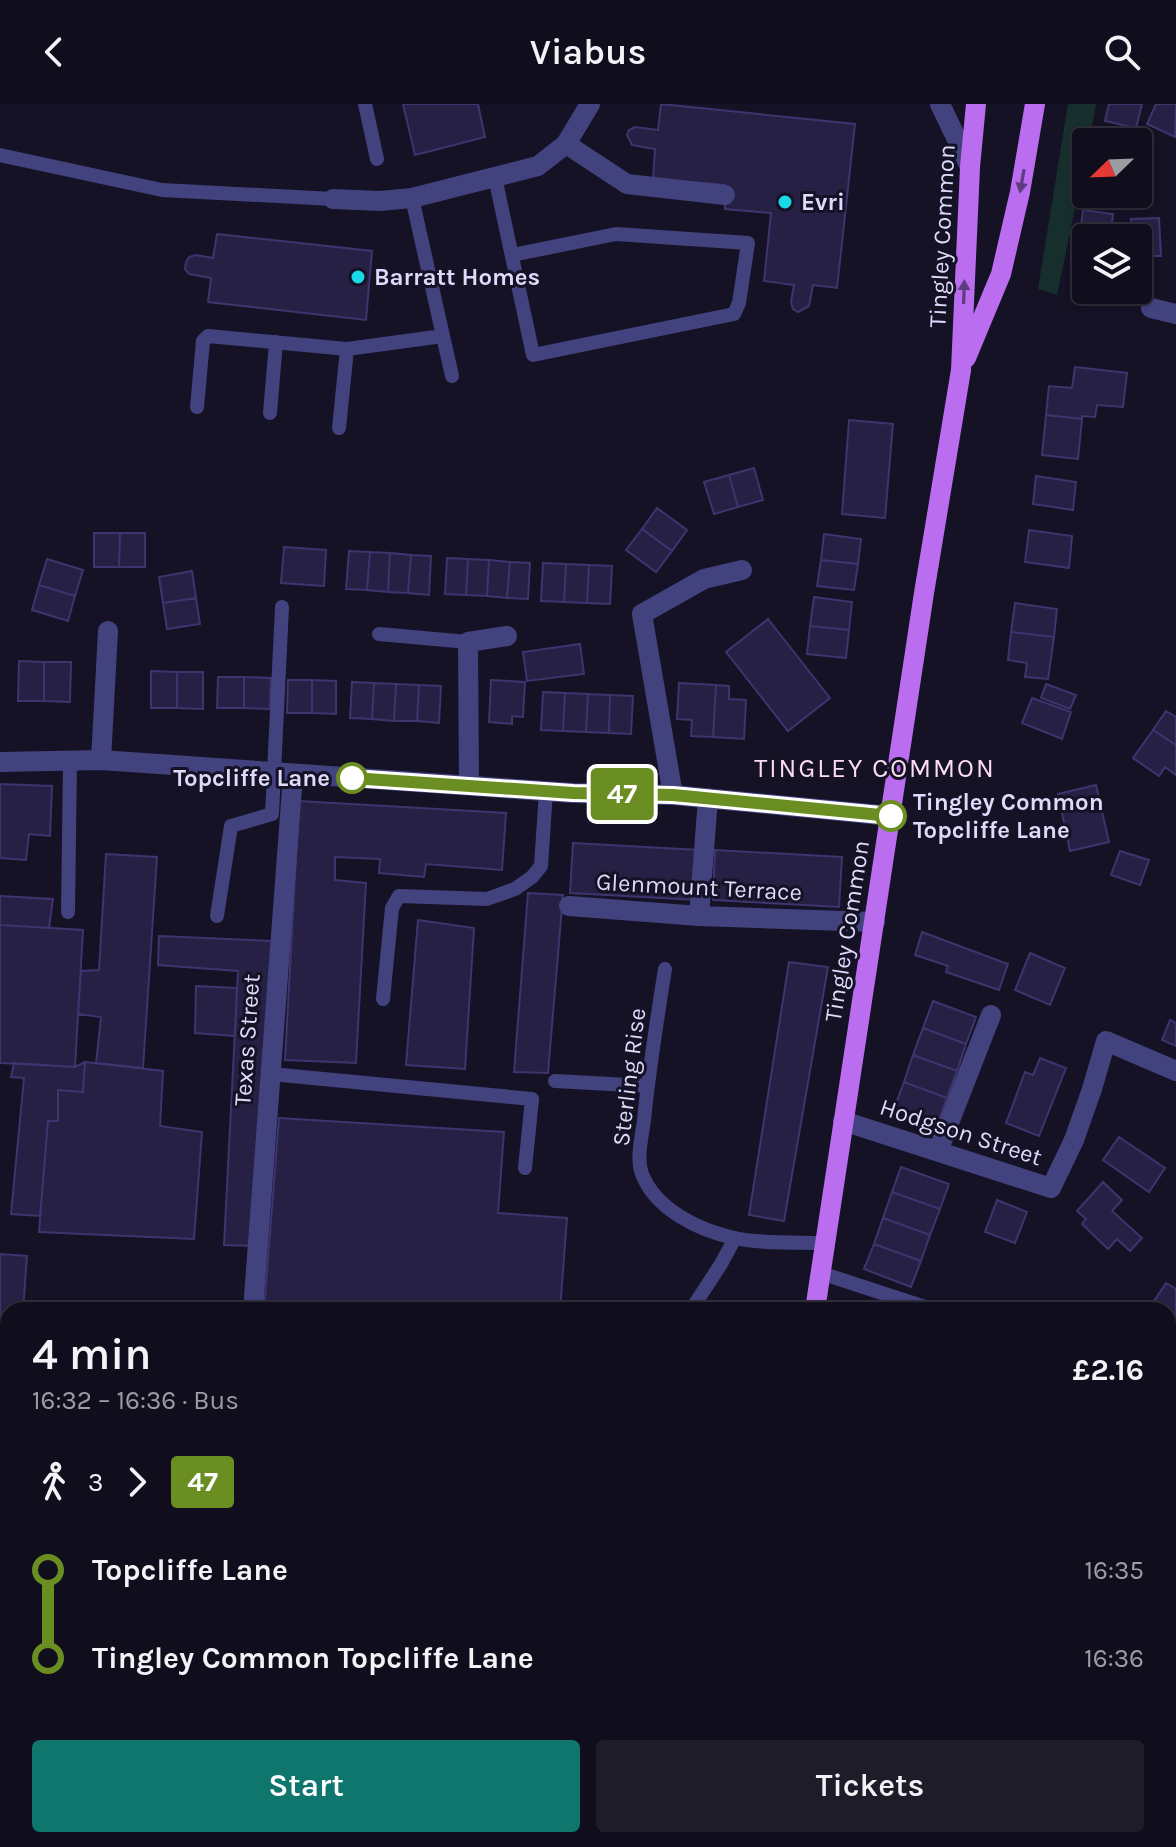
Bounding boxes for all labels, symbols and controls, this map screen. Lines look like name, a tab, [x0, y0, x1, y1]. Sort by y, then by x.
icon: back	[32, 30, 76, 74]
icon: search	[1100, 30, 1144, 74]
text: Viabus	[530, 31, 646, 73]
north arrow	[1072, 128, 1152, 208]
map controls	[1072, 128, 1152, 304]
street label: Tingley Common	[923, 144, 961, 328]
one-way arrow	[1015, 169, 1027, 194]
place label: Evri	[801, 188, 845, 216]
marker: Evri	[776, 193, 794, 211]
button: layers	[1072, 224, 1152, 304]
place label: Barratt Homes	[374, 263, 540, 291]
marker: Barratt Homes	[349, 268, 367, 286]
one-way arrow	[958, 279, 971, 304]
district label: TINGLEY COMMON	[754, 753, 996, 784]
marker: Topcliffe Lane	[337, 763, 367, 793]
place label: Topcliffe Lane	[173, 764, 330, 792]
line badge: 47	[586, 768, 658, 820]
text: 47	[607, 777, 637, 810]
place label: Tingley Common Topcliffe Lane	[913, 788, 1104, 844]
marker: Tingley Common Topcliffe Lane	[876, 801, 906, 831]
street label: Tingley Common	[819, 838, 875, 1024]
street label: Glenmount Terrace	[595, 868, 803, 906]
street label: Texas Street	[228, 973, 266, 1107]
street label: Sterling Rise	[607, 1006, 651, 1148]
street label: Hodgson Street	[876, 1093, 1046, 1171]
text: 4 min	[32, 1329, 152, 1380]
text: £2.16	[1072, 1352, 1144, 1388]
text: 16:32 – 16:36 · Bus	[32, 1385, 239, 1416]
icon: walk	[32, 1460, 76, 1504]
icon: forward	[115, 1460, 159, 1504]
text: 47	[187, 1465, 218, 1498]
text: 3	[88, 1467, 103, 1498]
text: Topcliffe Lane	[92, 1552, 288, 1588]
text: 16:35	[1084, 1555, 1144, 1586]
text: Tingley Common Topcliffe Lane	[92, 1640, 534, 1676]
text: 16:36	[1084, 1643, 1144, 1674]
button: Start	[32, 1740, 580, 1832]
button: Tickets	[596, 1740, 1144, 1832]

